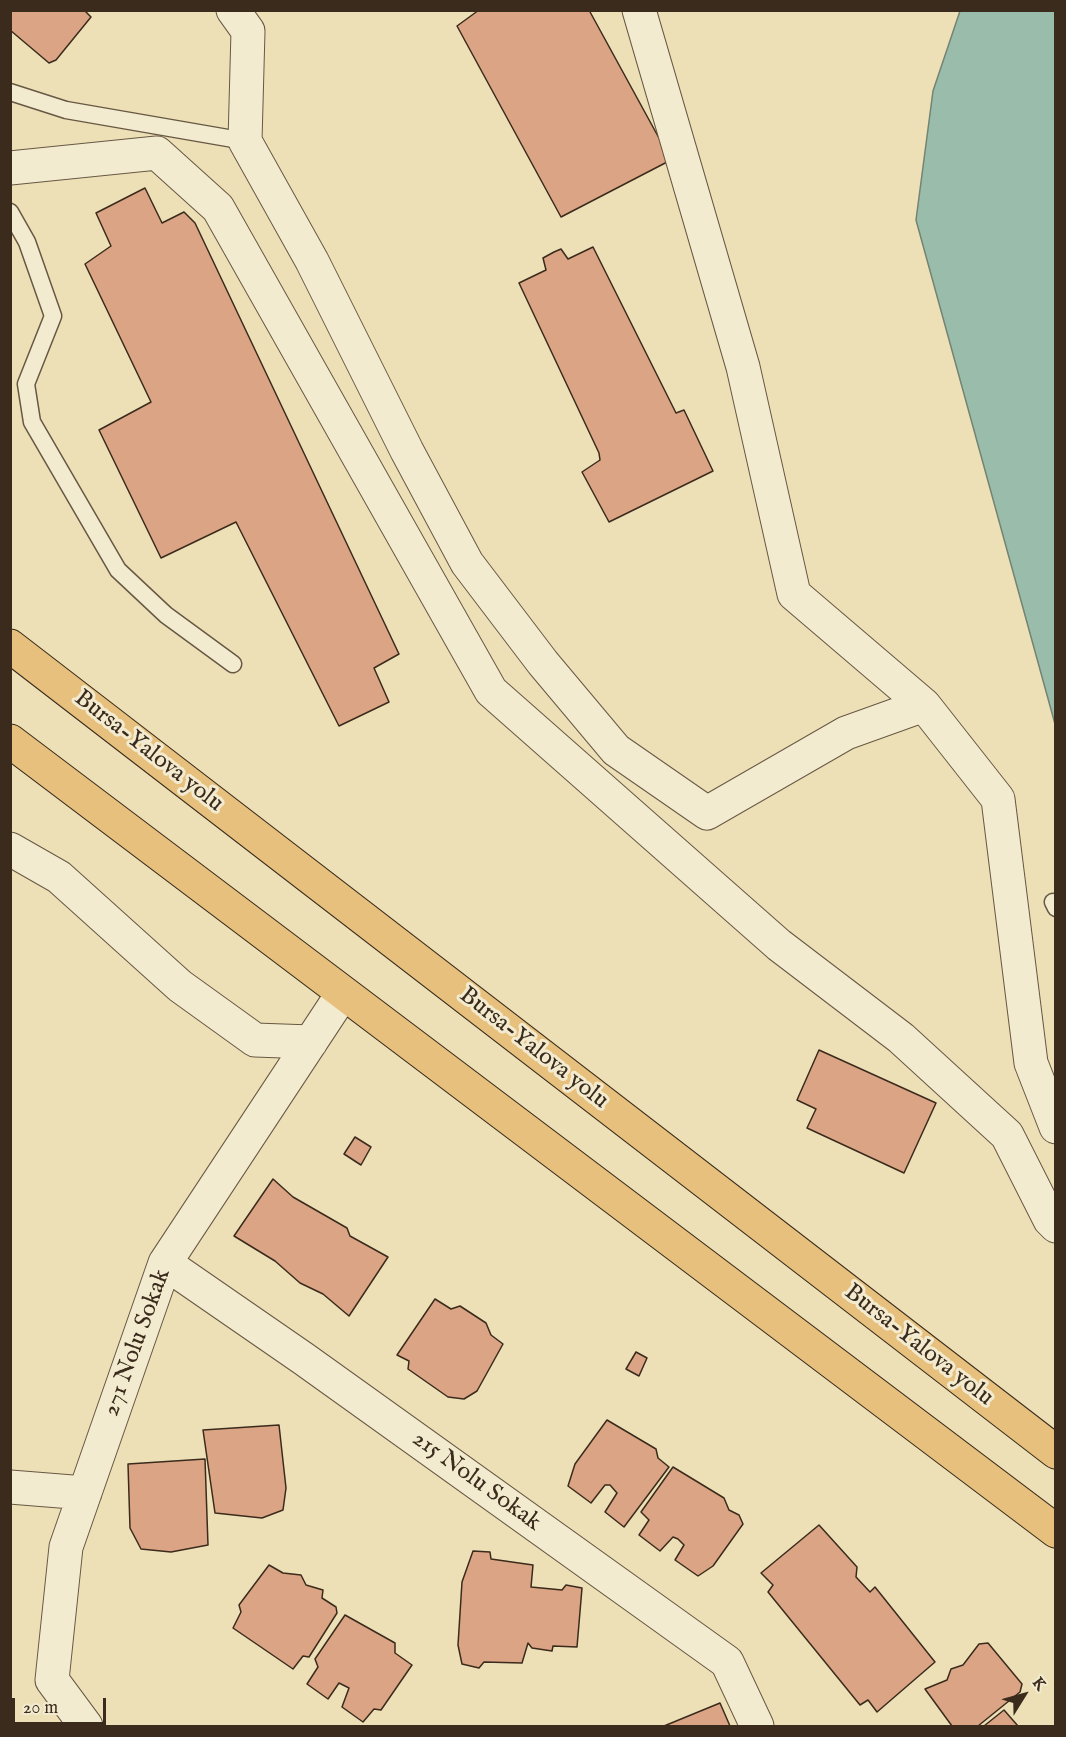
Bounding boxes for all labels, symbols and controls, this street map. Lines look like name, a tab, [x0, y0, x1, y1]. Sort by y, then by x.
street label: Bursa-Yalova yolu	[68, 685, 228, 819]
street label: Bursa-Yalova yolu	[453, 982, 613, 1116]
street label: 271 Nolu Sokak	[98, 1265, 178, 1421]
street label: Bursa-Yalova yolu	[838, 1279, 998, 1413]
street label: 215 Nolu Sokak	[406, 1426, 546, 1538]
north arrow	[994, 1665, 1054, 1725]
text: K	[1027, 1674, 1050, 1695]
scale bar	[15, 1686, 110, 1724]
text: 20 m	[23, 1697, 58, 1720]

